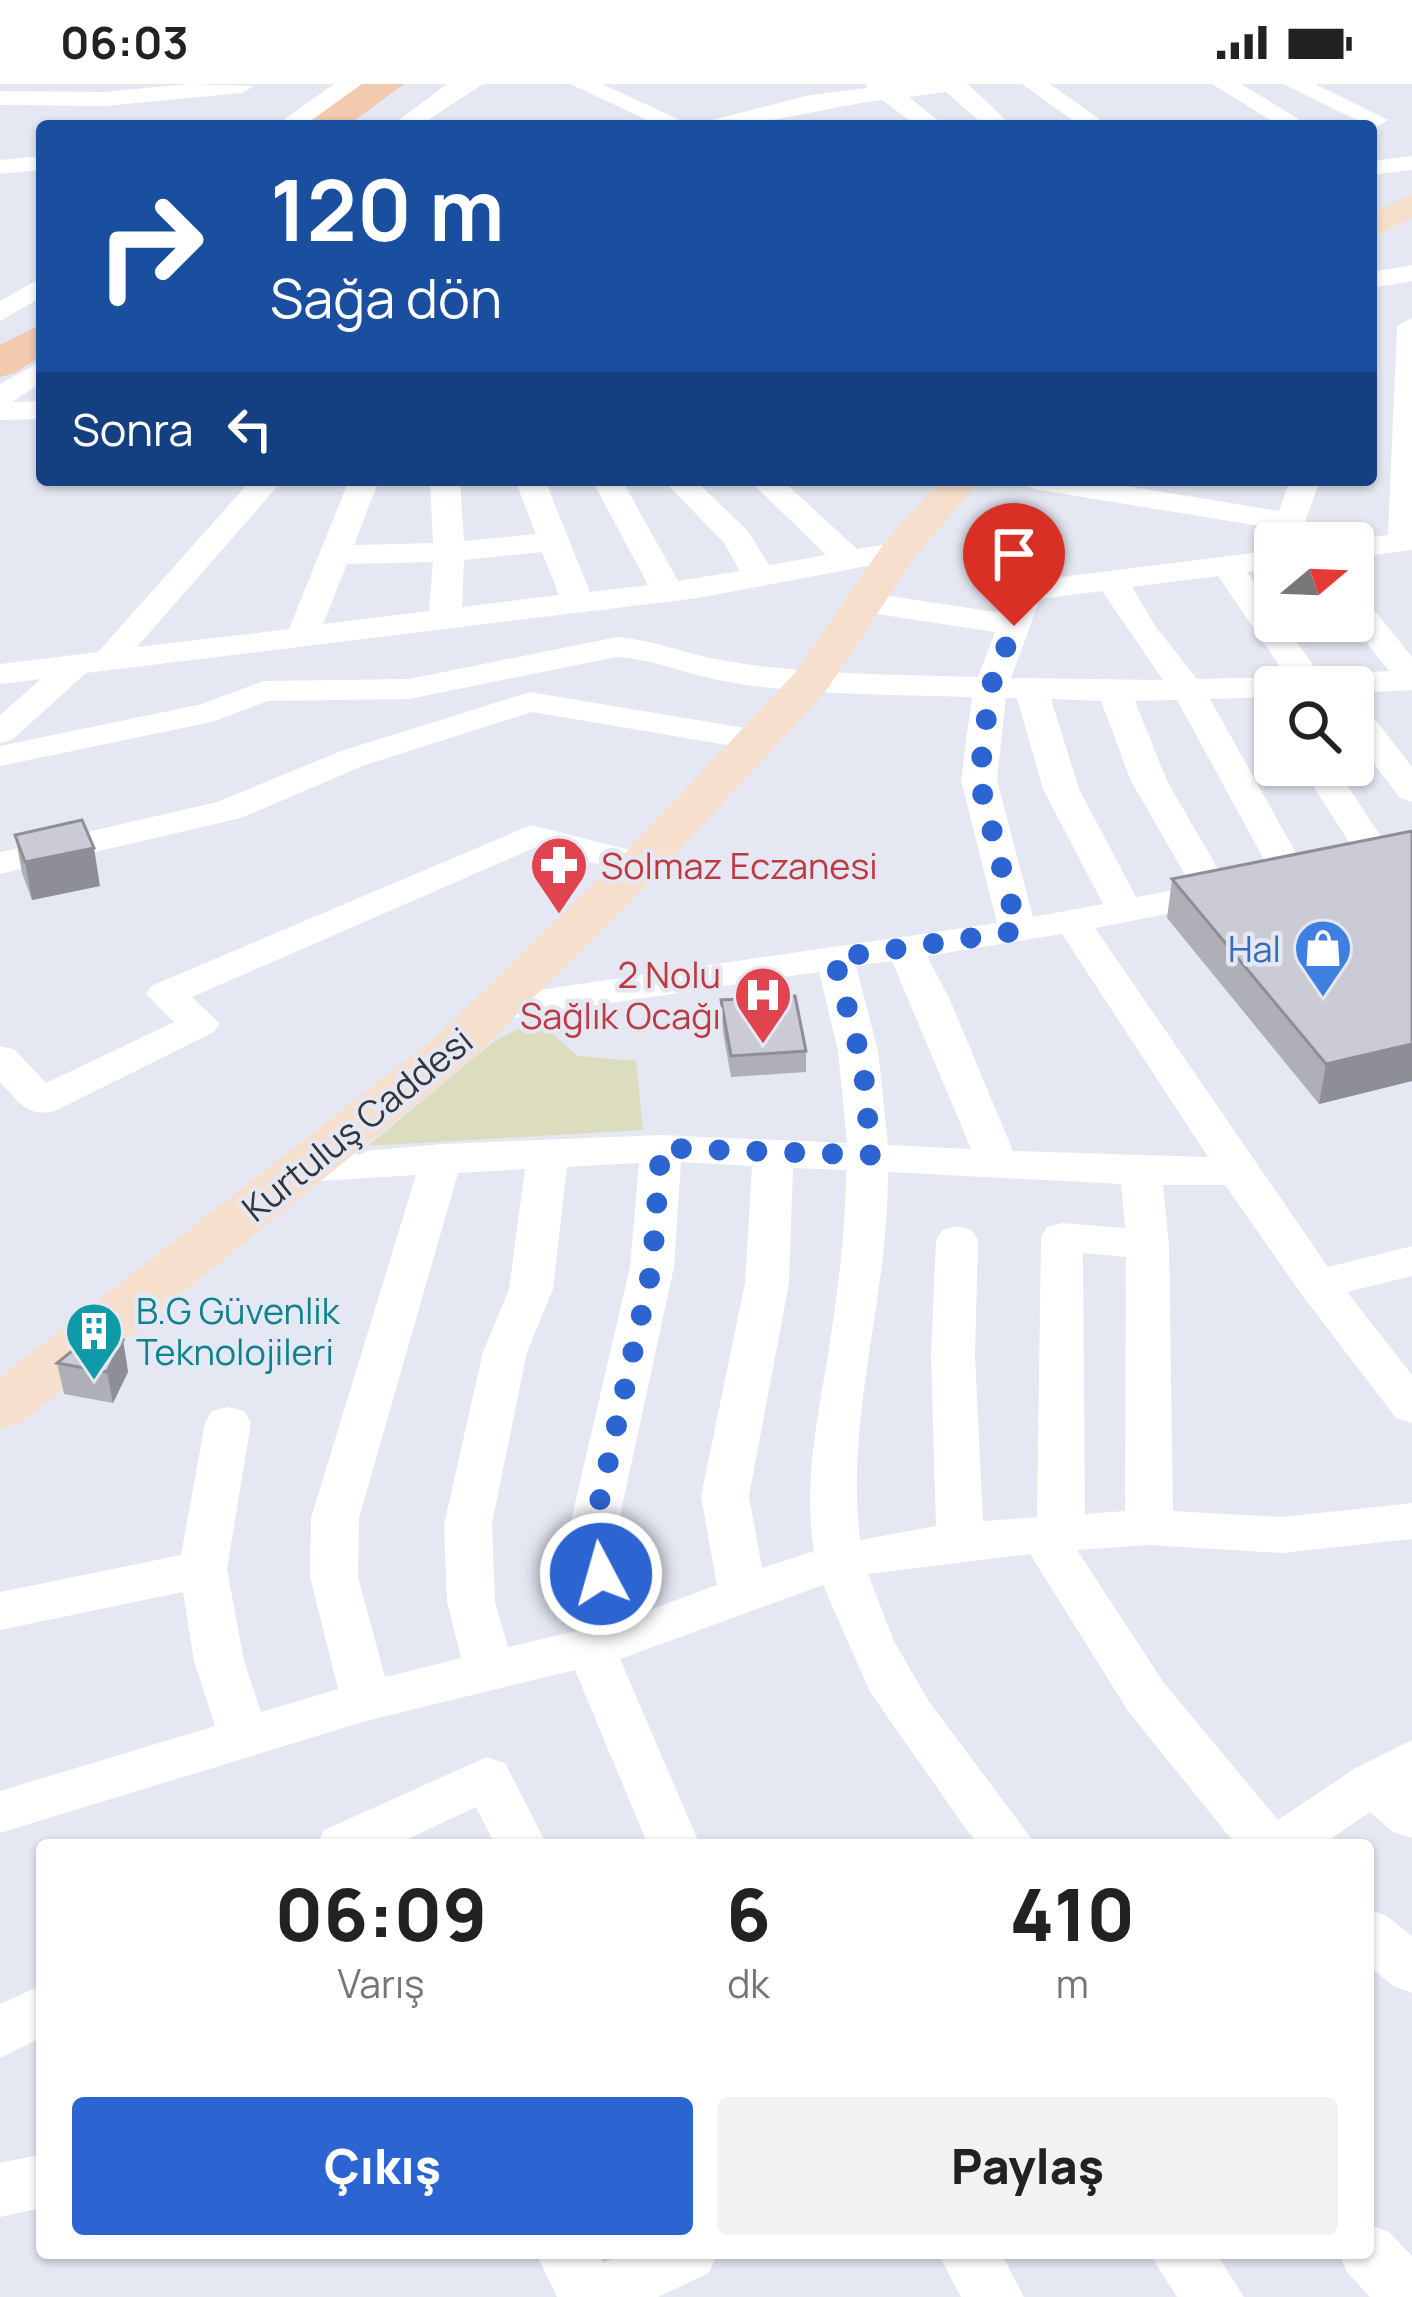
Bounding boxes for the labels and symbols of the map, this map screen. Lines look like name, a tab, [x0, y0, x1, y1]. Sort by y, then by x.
pin	[963, 503, 1065, 626]
north arrow	[1254, 522, 1374, 642]
pharmacy icon: Solmaz Eczanesi	[528, 834, 590, 916]
place label: Solmaz Eczanesi	[601, 841, 878, 890]
shop icon: Hal	[1292, 917, 1354, 999]
place label: Hal	[1228, 924, 1281, 973]
place label: 2 Nolu Sağlık Ocağı	[520, 950, 721, 1040]
hospital icon: 2 Nolu Sağlık Ocağı	[732, 964, 794, 1046]
street label: Kurtuluş Caddesi	[232, 1016, 482, 1232]
place label: B.G Güvenlik Teknolojileri	[136, 1286, 341, 1376]
building icon: B.G Güvenlik Teknolojileri	[63, 1300, 125, 1382]
position arrow	[538, 1511, 664, 1637]

